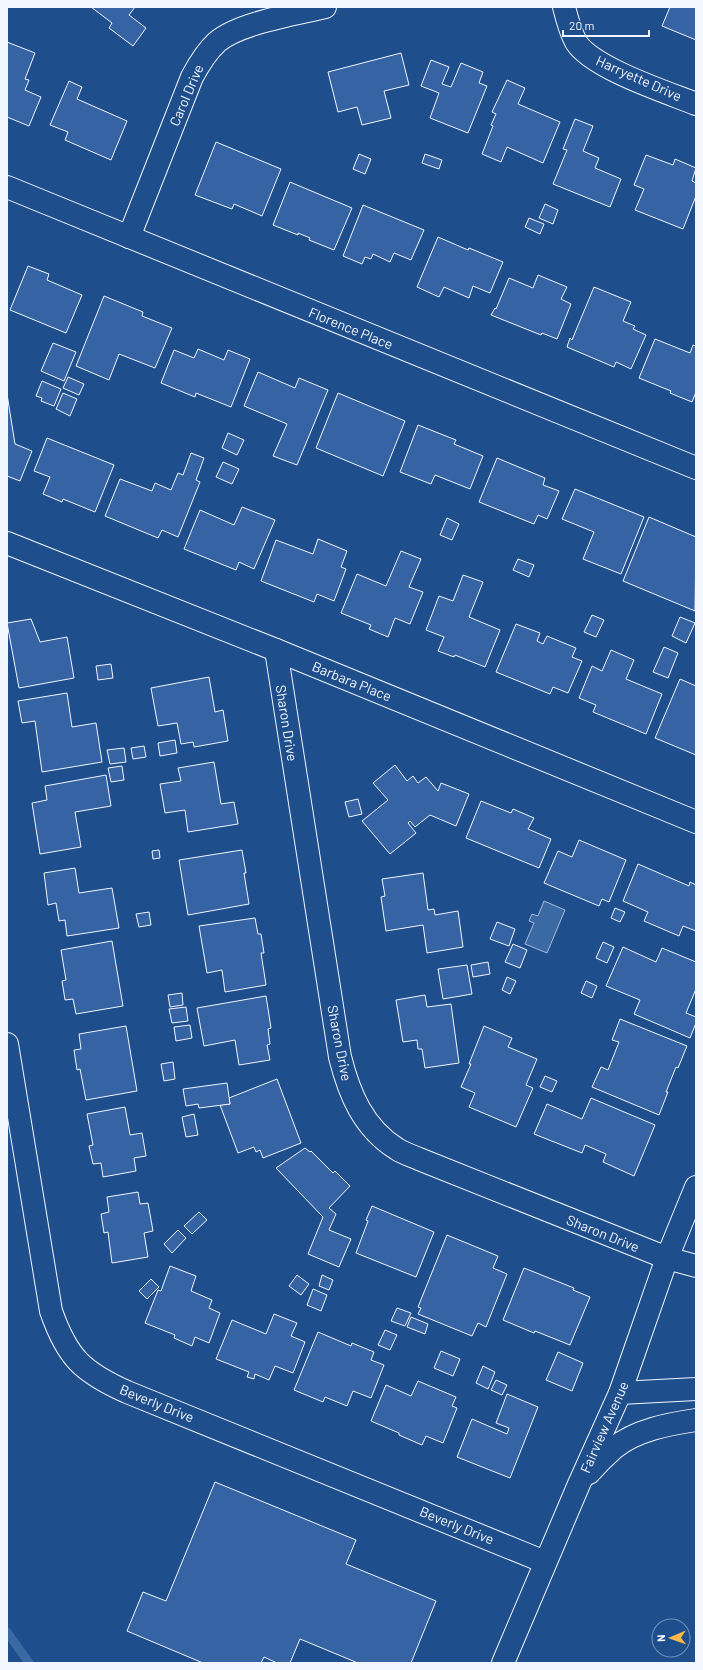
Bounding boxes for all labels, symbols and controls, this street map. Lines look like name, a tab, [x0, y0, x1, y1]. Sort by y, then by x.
scale bar	[563, 12, 649, 38]
text: 20 m	[569, 18, 595, 32]
street label: Harryette Drive	[594, 52, 684, 104]
street label: Carol Drive	[165, 62, 207, 128]
street label: Florence Place	[306, 303, 396, 353]
street label: Barbara Place	[310, 657, 394, 705]
street label: Sharon Drive	[273, 684, 301, 762]
street label: Sharon Drive	[324, 1004, 356, 1082]
street label: Sharon Drive	[564, 1211, 642, 1255]
street label: Fairview Avenue	[576, 1379, 632, 1475]
street label: Beverly Drive	[117, 1380, 197, 1426]
street label: Beverly Drive	[417, 1502, 497, 1548]
north arrow	[651, 1618, 691, 1658]
text: N	[654, 1634, 667, 1642]

